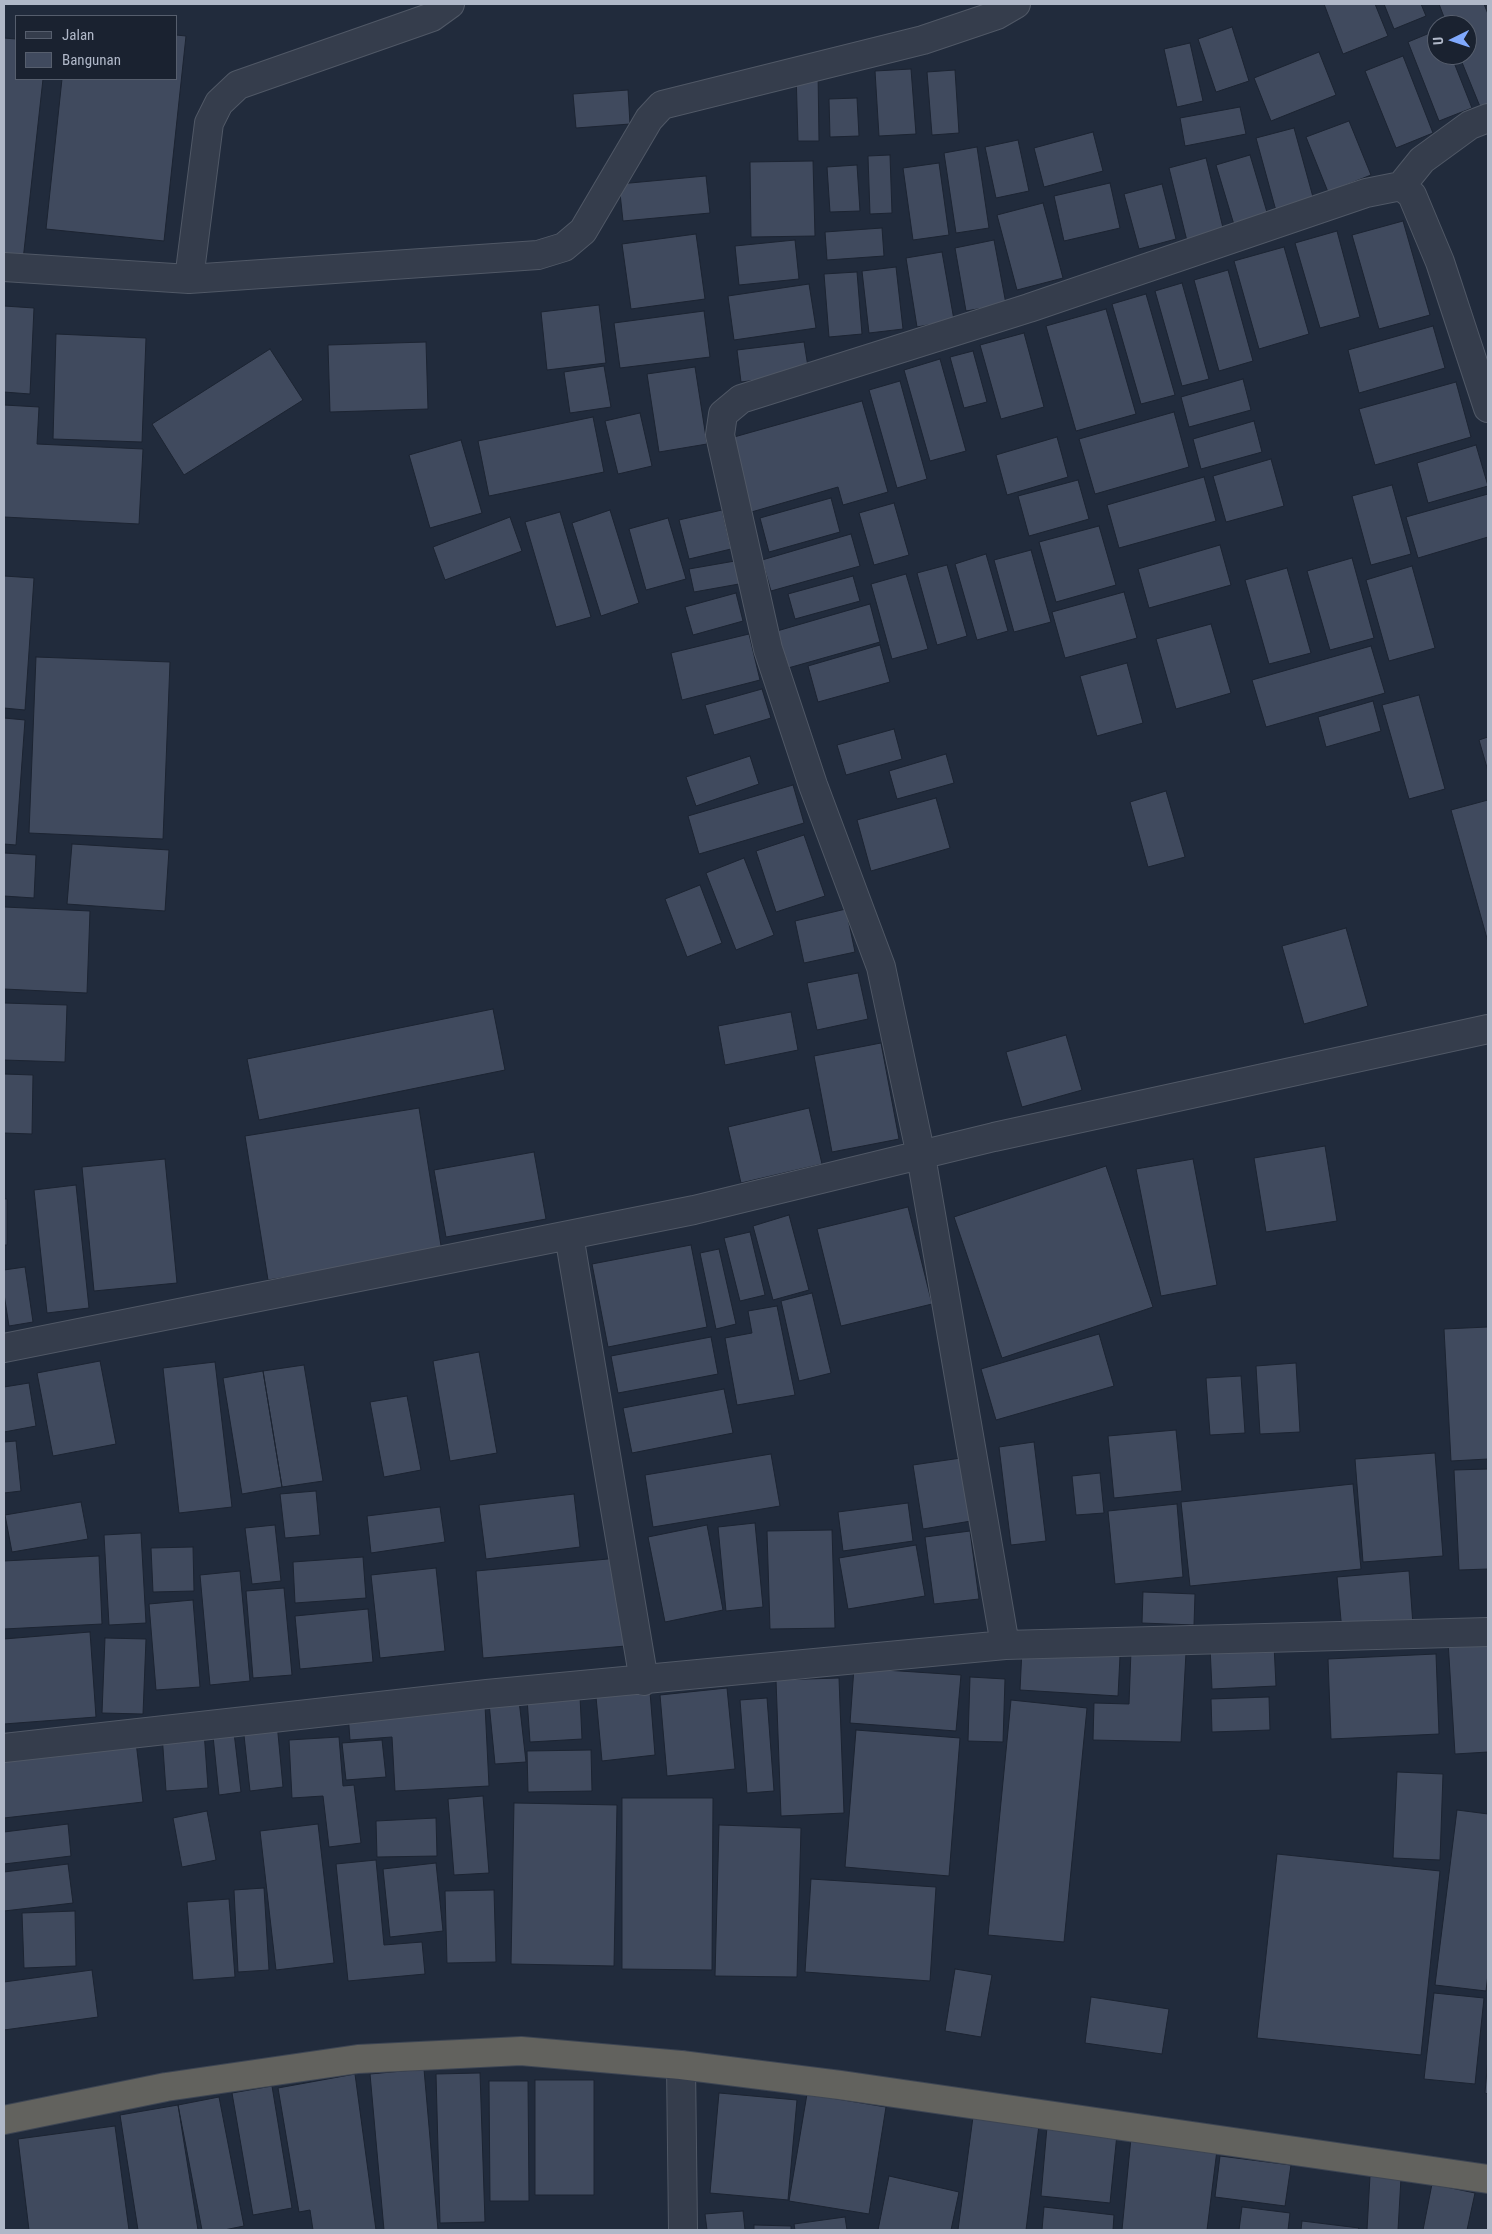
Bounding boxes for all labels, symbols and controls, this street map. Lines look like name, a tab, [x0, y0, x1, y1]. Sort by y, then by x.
legend	[15, 15, 178, 80]
north arrow	[1427, 15, 1477, 65]
text: Jalan	[62, 26, 94, 44]
text: U	[1430, 36, 1446, 46]
text: Bangunan	[62, 51, 121, 69]

